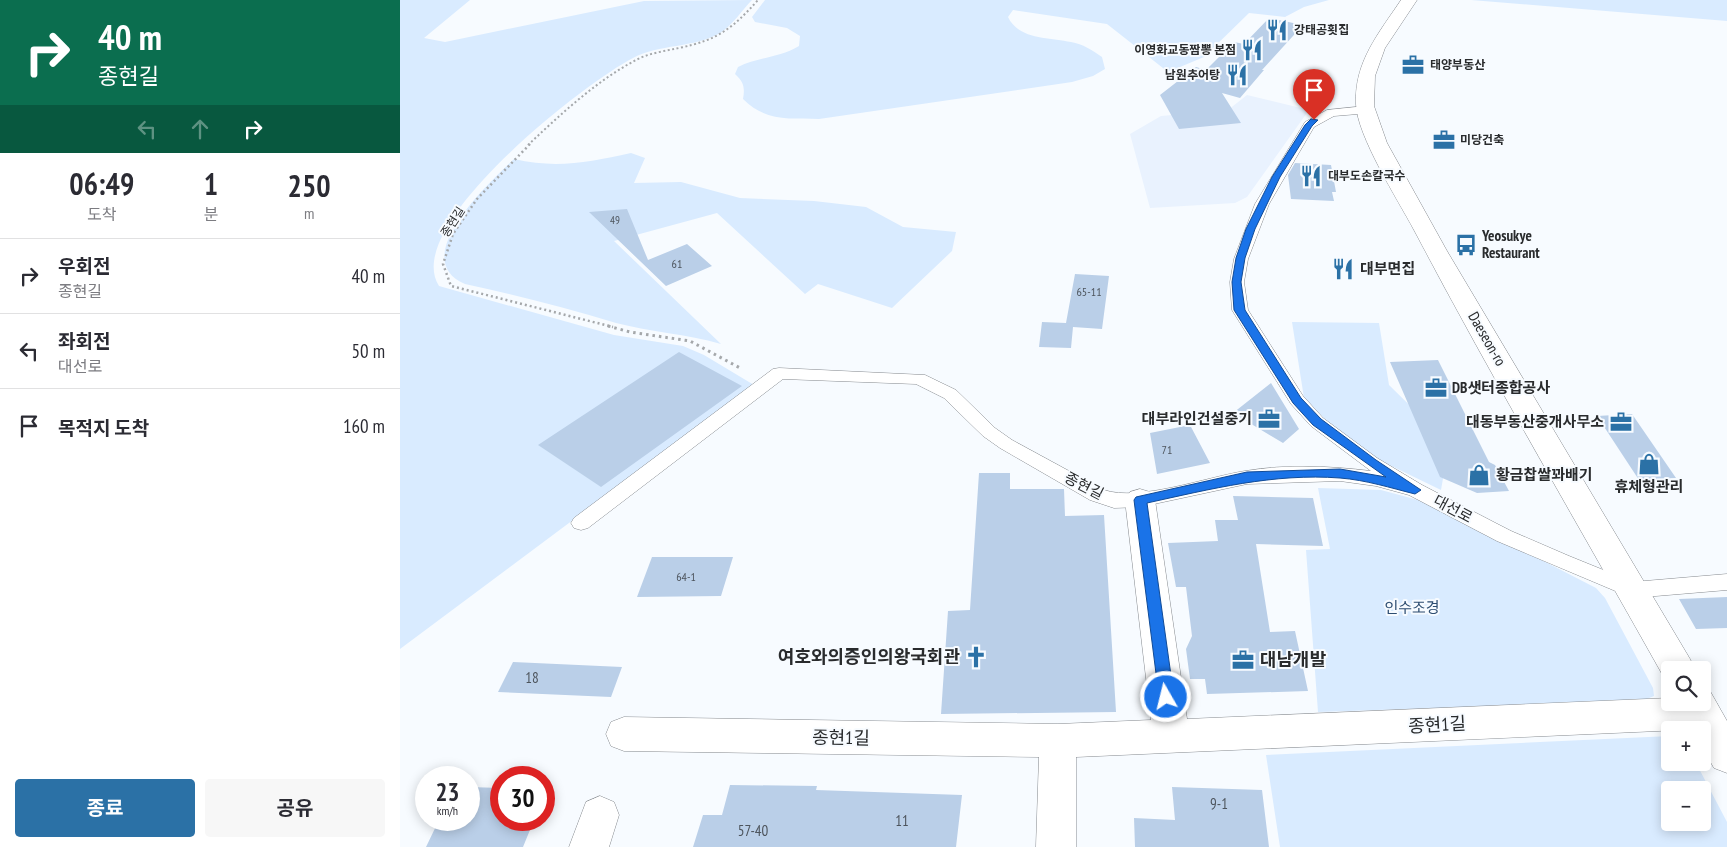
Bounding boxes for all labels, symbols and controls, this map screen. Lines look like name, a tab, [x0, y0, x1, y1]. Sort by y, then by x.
text: 40 m	[98, 14, 162, 60]
restaurant icon: 강태공횟집	[1264, 17, 1290, 43]
icon: right	[15, 20, 80, 85]
place label: 강태공횟집	[1294, 22, 1349, 37]
restaurant icon: 이영화교동짬뽕 본점	[1239, 37, 1265, 63]
place label: 이영화교동짬뽕 본점	[1134, 42, 1236, 57]
office icon: 태양부동산	[1400, 52, 1426, 78]
place label: 태양부동산	[1430, 57, 1485, 72]
text: 종현길	[98, 62, 159, 90]
restaurant icon: 남원추어탕	[1224, 62, 1250, 88]
place label: 남원추어탕	[1165, 67, 1220, 82]
pin	[1293, 69, 1335, 120]
icon: arrive	[1300, 76, 1328, 104]
icon: left	[133, 115, 161, 143]
icon: ahead	[186, 115, 214, 143]
icon: right	[239, 115, 267, 143]
office icon: 미당건축	[1431, 127, 1457, 153]
place label: 미당건축	[1460, 132, 1504, 147]
restaurant icon: 대부도손칼국수	[1298, 163, 1324, 189]
text: 06:49	[69, 164, 134, 203]
text: 1	[204, 164, 218, 203]
text: 250	[288, 166, 331, 205]
place label: 대부도손칼국수	[1328, 168, 1405, 183]
text: m	[304, 203, 314, 223]
text: 도착	[87, 204, 117, 224]
text: 분	[204, 204, 218, 224]
street label: 종현길	[437, 204, 468, 240]
house number: 49	[610, 213, 620, 227]
place label: Yeosukye Restaurant	[1481, 226, 1540, 262]
bus stop icon: Yeosukye Restaurant	[1453, 232, 1479, 258]
text: 우회전	[58, 254, 110, 278]
house number: 61	[672, 256, 682, 271]
restaurant icon: 대부면집	[1330, 256, 1356, 282]
place label: 대부면집	[1360, 259, 1415, 278]
icon: right	[15, 262, 43, 290]
text: 40 m	[352, 264, 385, 288]
text: 종현길	[58, 281, 102, 301]
house number: 65-11	[1076, 284, 1102, 299]
street label: Daeseon-ro	[1464, 308, 1510, 369]
text: 좌회전	[58, 329, 110, 353]
icon: left	[15, 337, 43, 365]
text: 50 m	[352, 339, 385, 363]
text: 대선로	[58, 356, 102, 376]
office icon: DB샛터종합공사	[1423, 375, 1449, 401]
place label: DB샛터종합공사	[1452, 378, 1550, 397]
office icon: 대부라인건설중기	[1256, 406, 1282, 432]
place label: 대부라인건설중기	[1142, 409, 1252, 428]
office icon: 대동부동산중개사무소	[1608, 409, 1634, 435]
icon: arrive	[15, 412, 43, 440]
place label: 대동부동산중개사무소	[1466, 412, 1604, 431]
text: 160 m	[343, 414, 385, 438]
text: 목적지 도착	[58, 416, 149, 440]
house number: 71	[1162, 442, 1172, 457]
shop icon: 휴체형관리	[1636, 451, 1662, 477]
shop icon: 황금찹쌀꽈배기	[1466, 462, 1492, 488]
place label: 황금찹쌀꽈배기	[1496, 465, 1593, 484]
street label: 종현길	[1061, 468, 1107, 503]
place label: 휴체형관리	[1614, 477, 1684, 496]
street label: 대선로	[1430, 490, 1476, 527]
house number: 64-1	[676, 569, 696, 584]
park label: 인수조경	[1384, 598, 1440, 617]
church icon: 여호와의증인의왕국회관	[963, 644, 989, 670]
place label: 여호와의증인의왕국회관	[778, 645, 960, 668]
office icon: 대남개발	[1230, 647, 1256, 673]
place label: 대남개발	[1260, 648, 1327, 671]
map controls	[1661, 661, 1711, 831]
button: search	[1661, 661, 1711, 711]
house number: 18	[525, 668, 539, 687]
position arrow	[1139, 670, 1191, 722]
street label: 종현1길	[1408, 712, 1466, 737]
button: +	[1661, 721, 1711, 771]
street label: 종현1길	[812, 725, 870, 750]
speed limit sign: 30	[490, 766, 555, 831]
text: 23	[436, 776, 459, 808]
button: 종료	[15, 779, 195, 837]
button: 공유	[205, 779, 385, 837]
button: −	[1661, 781, 1711, 831]
house number: 9-1	[1210, 794, 1228, 813]
text: km/h	[437, 803, 458, 818]
house number: 11	[895, 811, 909, 830]
house number: 57-40	[738, 821, 769, 840]

